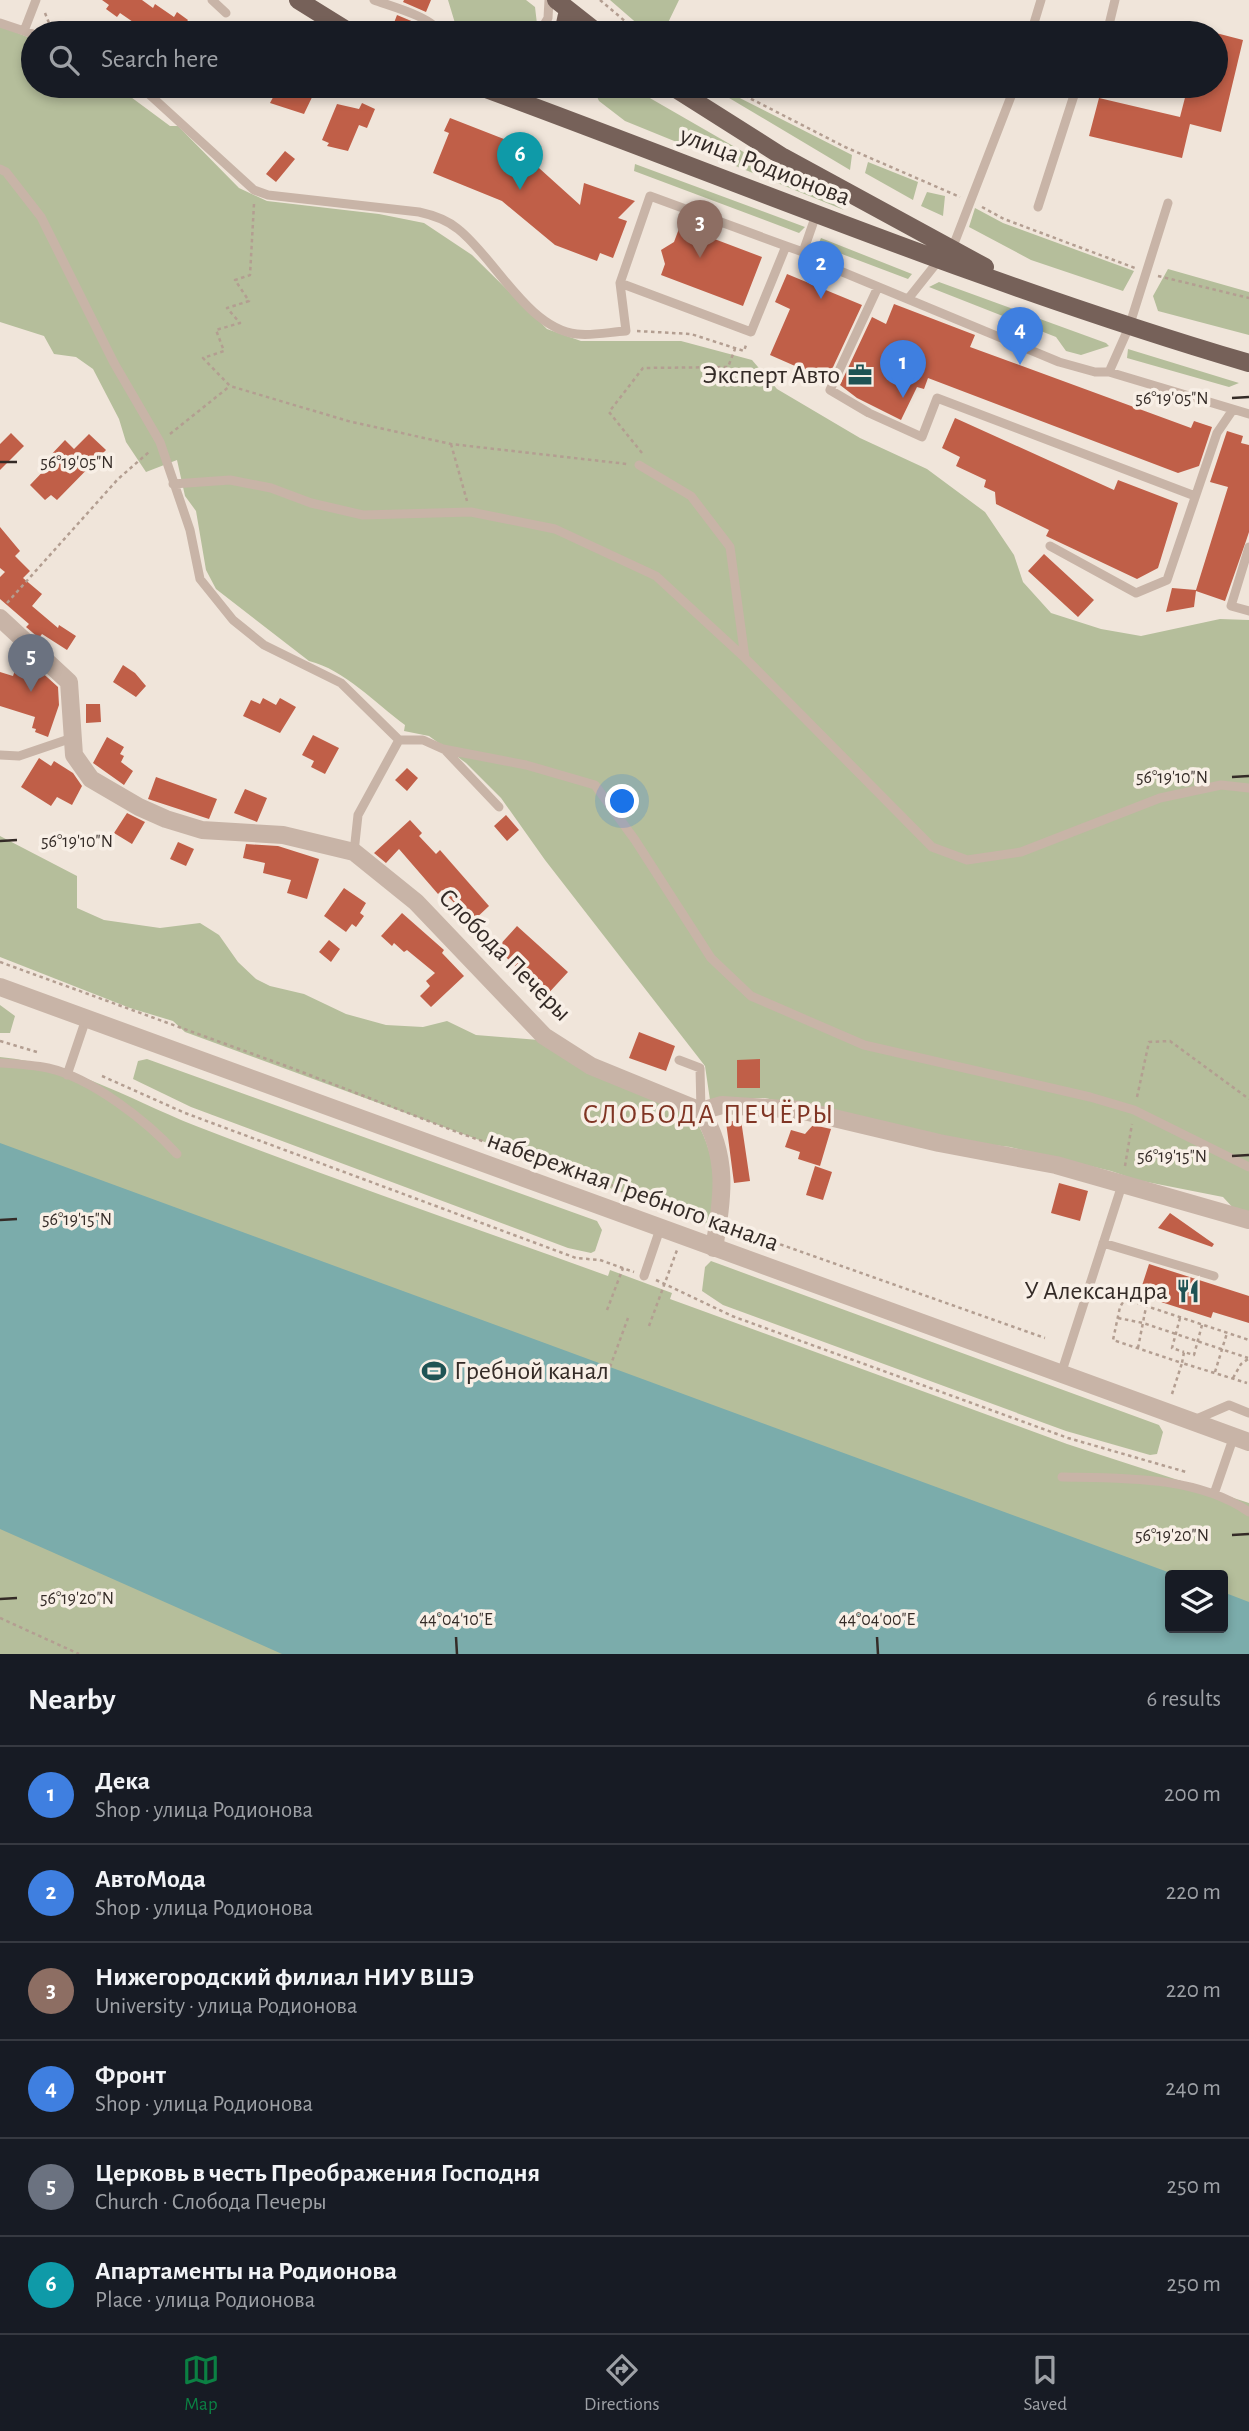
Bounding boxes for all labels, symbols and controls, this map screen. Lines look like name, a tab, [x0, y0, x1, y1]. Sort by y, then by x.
search box	[21, 21, 1228, 98]
icon: search	[45, 41, 83, 79]
text: Search here	[101, 46, 219, 72]
street label: улица Родионова	[675, 121, 854, 211]
pin: 6	[497, 132, 543, 190]
pin: 3	[677, 200, 723, 258]
pin: 2	[798, 241, 844, 299]
pin: 4	[997, 307, 1043, 365]
pin: 1	[880, 340, 926, 398]
office icon: Эксперт Авто	[846, 361, 874, 389]
place label: Эксперт Авто	[702, 362, 840, 388]
text: 56°19'05"N	[1135, 390, 1209, 408]
text: 56°19'05"N	[40, 454, 114, 472]
pin: 5	[8, 634, 54, 692]
text: 56°19'10"N	[1136, 769, 1208, 787]
your location	[605, 784, 639, 818]
text: 56°19'10"N	[41, 833, 113, 851]
street label: Слобода Печеры	[434, 884, 576, 1026]
district label: СЛОБОДА ПЕЧЁРЫ	[583, 1099, 835, 1129]
street label: набережная Гребного канала	[484, 1126, 782, 1256]
text: 56°19'15"N	[1137, 1148, 1207, 1166]
text: 56°19'15"N	[42, 1211, 112, 1229]
restaurant icon: У Александра	[1174, 1277, 1202, 1305]
place label: У Александра	[1024, 1278, 1168, 1304]
sports icon: Гребной канал	[420, 1357, 448, 1385]
place label: Гребной канал	[454, 1358, 609, 1384]
text: 56°19'20"N	[1135, 1527, 1209, 1545]
map controls	[1165, 1570, 1228, 1633]
button: layers	[1165, 1570, 1228, 1633]
text: 56°19'20"N	[40, 1590, 114, 1608]
text: 44°04'10"E	[419, 1611, 493, 1629]
text: 44°04'00"E	[839, 1611, 916, 1629]
text: Nearby	[28, 1685, 116, 1715]
text: 6 results	[1147, 1688, 1221, 1711]
text: Дека	[95, 1768, 150, 1794]
text: 1	[47, 1783, 55, 1806]
text: 200 m	[1164, 1783, 1221, 1806]
text: Shop · улица Родионова	[95, 1799, 313, 1822]
text: АвтоМода	[95, 1866, 206, 1892]
text: 2	[46, 1881, 56, 1904]
text: 220 m	[1166, 1881, 1221, 1904]
text: Shop · улица Родионова	[95, 1897, 313, 1920]
text: Нижегородский филиал НИУ ВШЭ	[95, 1964, 474, 1990]
text: 3	[46, 1979, 56, 2002]
text: 220 m	[1166, 1979, 1221, 2002]
text: University · улица Родионова	[95, 1995, 358, 2018]
text: Фронт	[95, 2062, 166, 2088]
text: 4	[45, 2077, 57, 2100]
text: 240 m	[1165, 2077, 1221, 2100]
text: Shop · улица Родионова	[95, 2093, 313, 2116]
text: Церковь в честь Преображения Господня	[95, 2160, 540, 2186]
text: 5	[46, 2175, 56, 2198]
text: 250 m	[1167, 2175, 1221, 2198]
text: Church · Слобода Печеры	[95, 2191, 327, 2214]
text: Апартаменты на Родионова	[95, 2258, 397, 2284]
text: 6	[45, 2273, 57, 2296]
text: 250 m	[1167, 2273, 1221, 2296]
text: Place · улица Родионова	[95, 2289, 315, 2312]
tab: Map	[182, 2351, 220, 2416]
tab: Directions	[584, 2351, 660, 2416]
tab: Saved	[1024, 2351, 1067, 2416]

